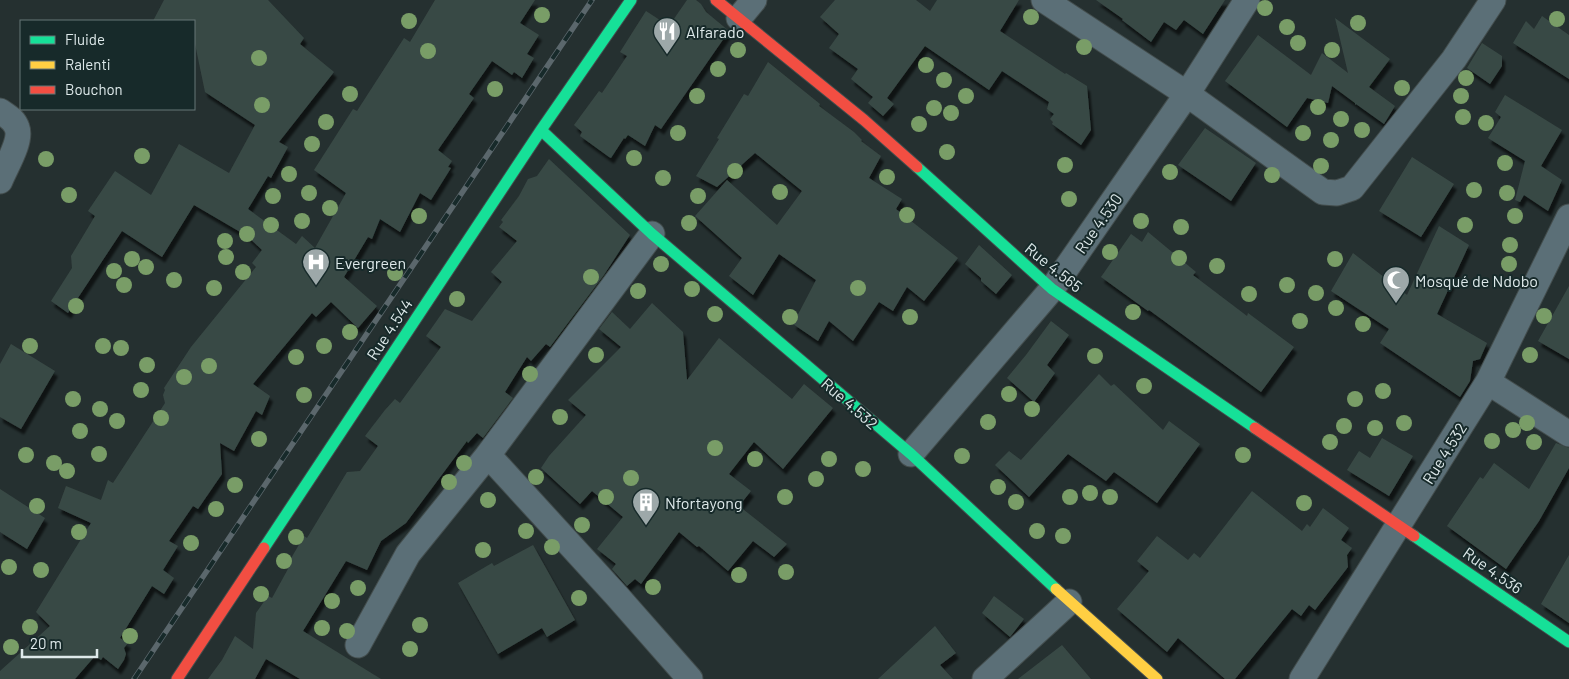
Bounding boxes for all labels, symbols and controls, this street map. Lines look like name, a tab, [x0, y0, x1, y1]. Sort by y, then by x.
restaurant icon: Alfarado	[652, 16, 682, 55]
legend	[20, 20, 195, 110]
place label: Alfarado	[686, 22, 744, 41]
text: Fluide	[65, 30, 105, 48]
text: Ralenti	[65, 55, 111, 73]
text: Bouchon	[65, 80, 123, 98]
street label: Rue 4.530	[1070, 189, 1126, 257]
street label: Rue 4.565	[1022, 238, 1086, 296]
hospital icon: Evergreen	[301, 247, 331, 286]
place label: Evergreen	[335, 253, 406, 272]
mosque icon: Mosqué de Ndobo	[1381, 265, 1411, 304]
place label: Mosqué de Ndobo	[1415, 271, 1538, 290]
street label: Rue 4.544	[362, 295, 416, 363]
street label: Rue 4.532	[818, 373, 882, 433]
street label: Rue 4.532	[1418, 419, 1470, 487]
building icon: Nfortayong	[631, 487, 661, 526]
place label: Nfortayong	[665, 493, 742, 512]
street label: Rue 4.536	[1460, 543, 1526, 597]
scale bar	[22, 626, 98, 658]
text: 20 m	[30, 634, 62, 652]

